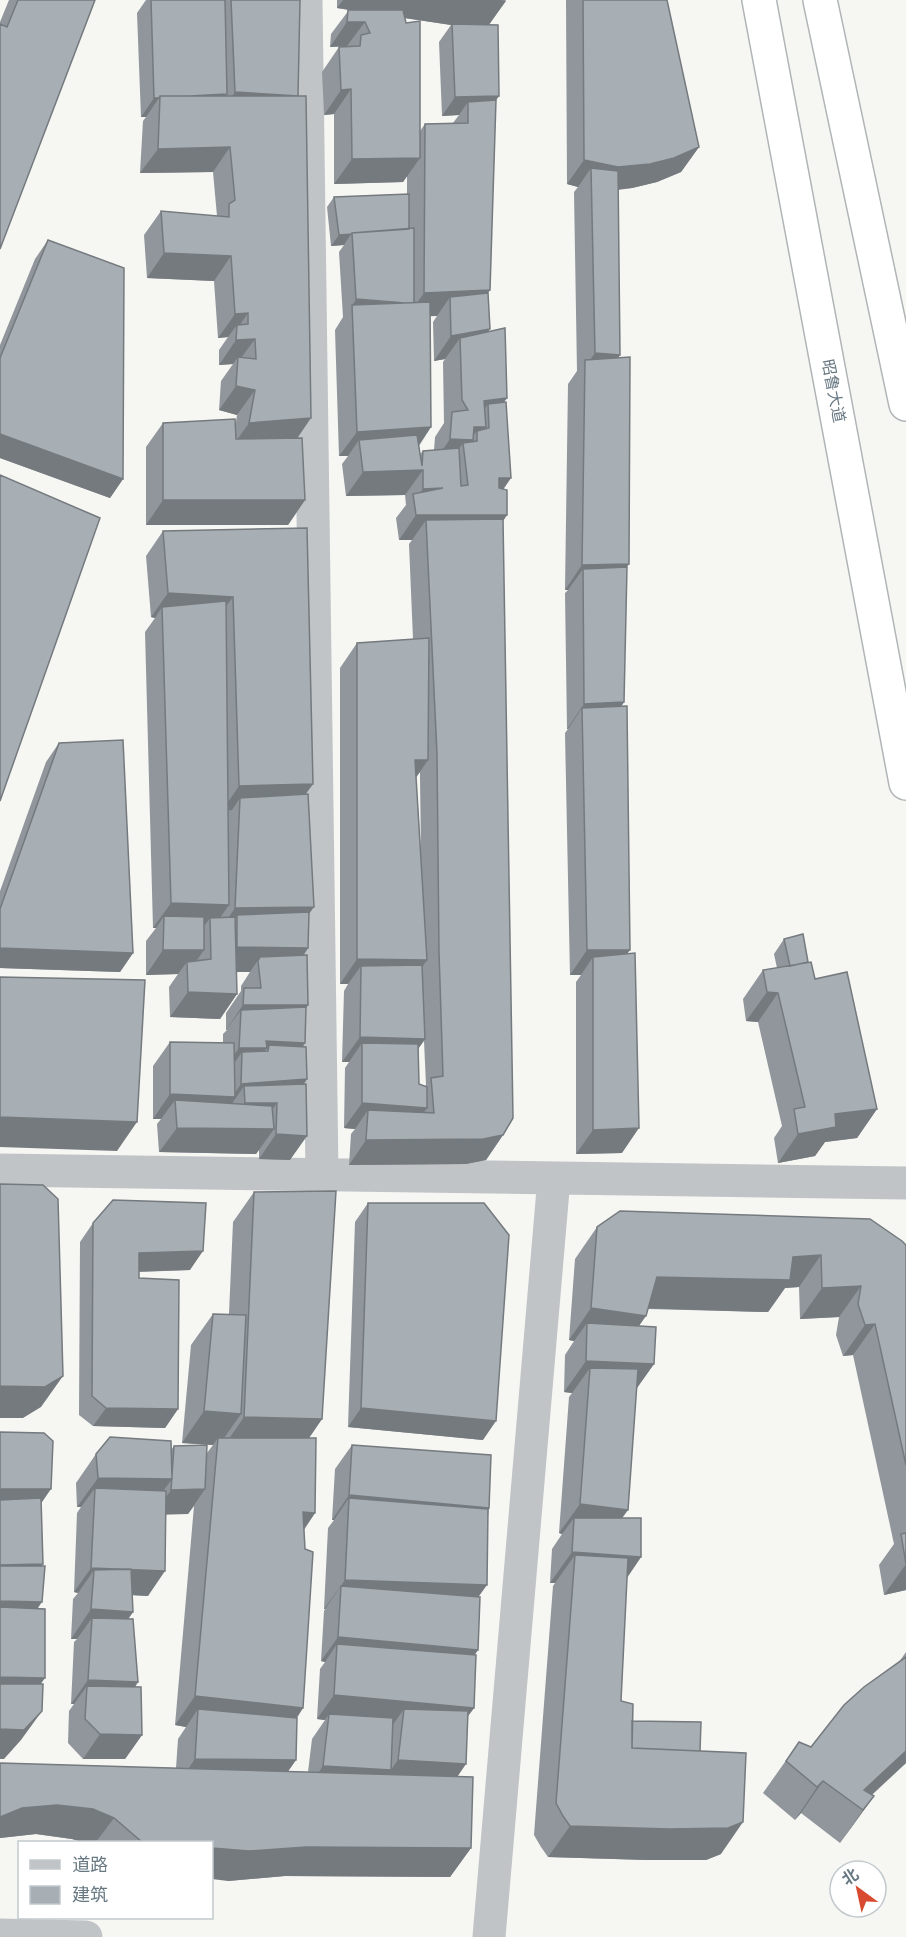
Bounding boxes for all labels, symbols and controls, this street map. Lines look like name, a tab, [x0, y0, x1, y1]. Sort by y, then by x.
street label: 昭鲁大道	[817, 358, 849, 424]
legend	[18, 1841, 213, 1919]
text: 道路	[72, 1854, 108, 1876]
north arrow	[828, 1859, 888, 1919]
text: 北	[838, 1865, 863, 1890]
text: 建筑	[72, 1884, 108, 1906]

